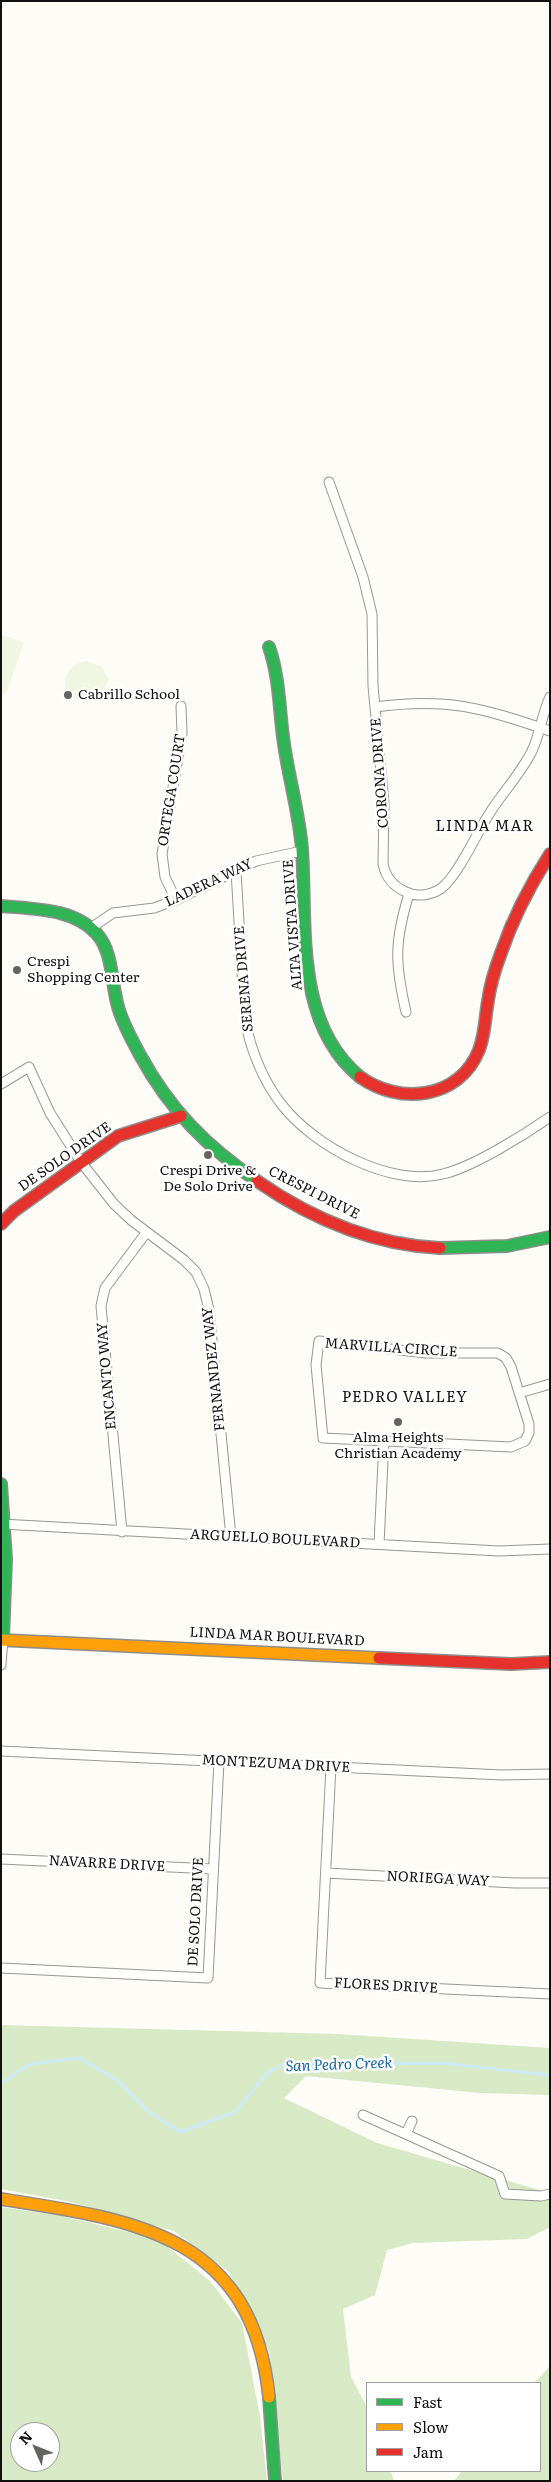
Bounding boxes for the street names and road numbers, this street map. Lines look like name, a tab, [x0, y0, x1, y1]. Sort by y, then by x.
street label: CORONA DRIVE	[368, 717, 392, 829]
street label: ORTEGA COURT	[155, 733, 189, 847]
street label: LADERA WAY	[163, 855, 255, 911]
street label: ALTA VISTA DRIVE	[280, 859, 306, 991]
street label: SERENA DRIVE	[231, 925, 257, 1033]
street label: DE SOLO DRIVE	[15, 1119, 115, 1195]
street label: CRESPI DRIVE	[266, 1163, 362, 1223]
street label: FERNANDEZ WAY	[199, 1306, 229, 1432]
street label: ENCANTO WAY	[94, 1321, 120, 1431]
street label: MARVILLA CIRCLE	[324, 1335, 458, 1361]
street label: ARGUELLO BOULEVARD	[189, 1526, 361, 1552]
street label: LINDA MAR BOULEVARD	[189, 1624, 365, 1650]
street label: MONTEZUMA DRIVE	[201, 1752, 351, 1776]
street label: NAVARRE DRIVE	[48, 1853, 166, 1875]
street label: DE SOLO DRIVE	[185, 1857, 207, 1967]
street label: NORIEGA WAY	[386, 1868, 490, 1890]
street label: FLORES DRIVE	[334, 1975, 438, 1997]

